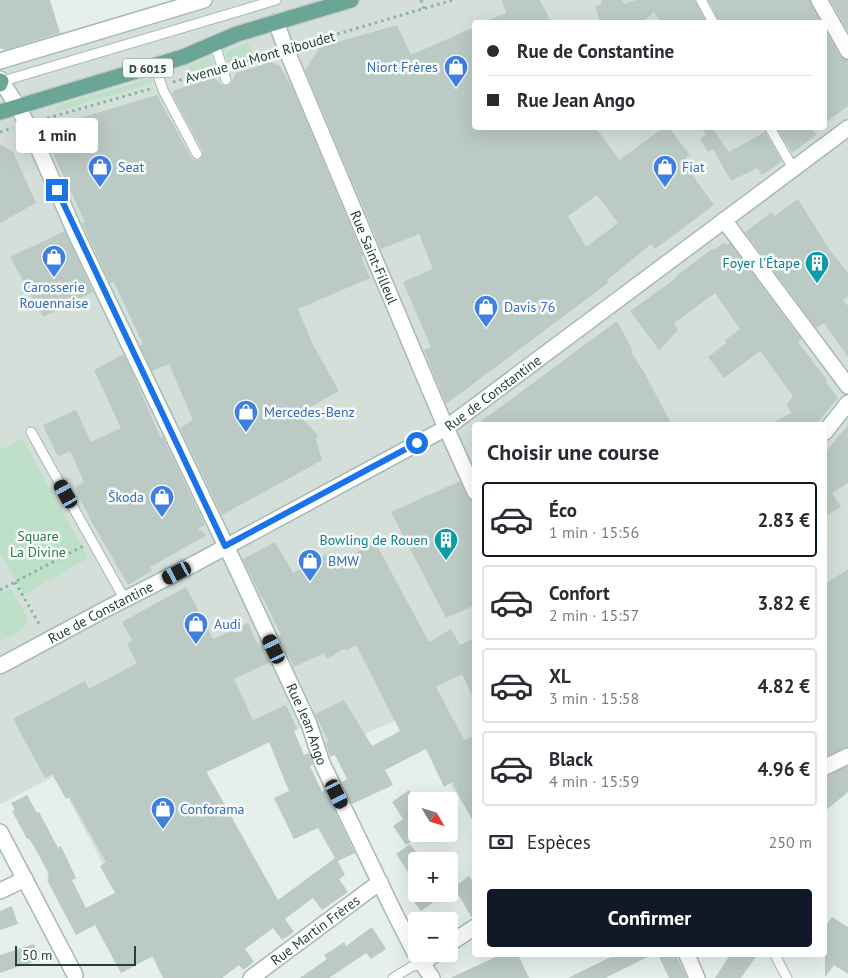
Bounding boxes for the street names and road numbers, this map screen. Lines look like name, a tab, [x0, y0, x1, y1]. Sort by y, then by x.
street label: Avenue du Mont Riboudet	[183, 27, 337, 87]
road number: D 6015	[123, 58, 173, 78]
street label: Rue Saint-Filleul	[346, 208, 402, 307]
street label: Rue de Constantine	[441, 351, 545, 435]
street label: Rue de Constantine	[45, 577, 156, 647]
street label: Rue Jean Ango	[282, 680, 331, 767]
street label: Rue Martin Frères	[267, 891, 363, 969]

